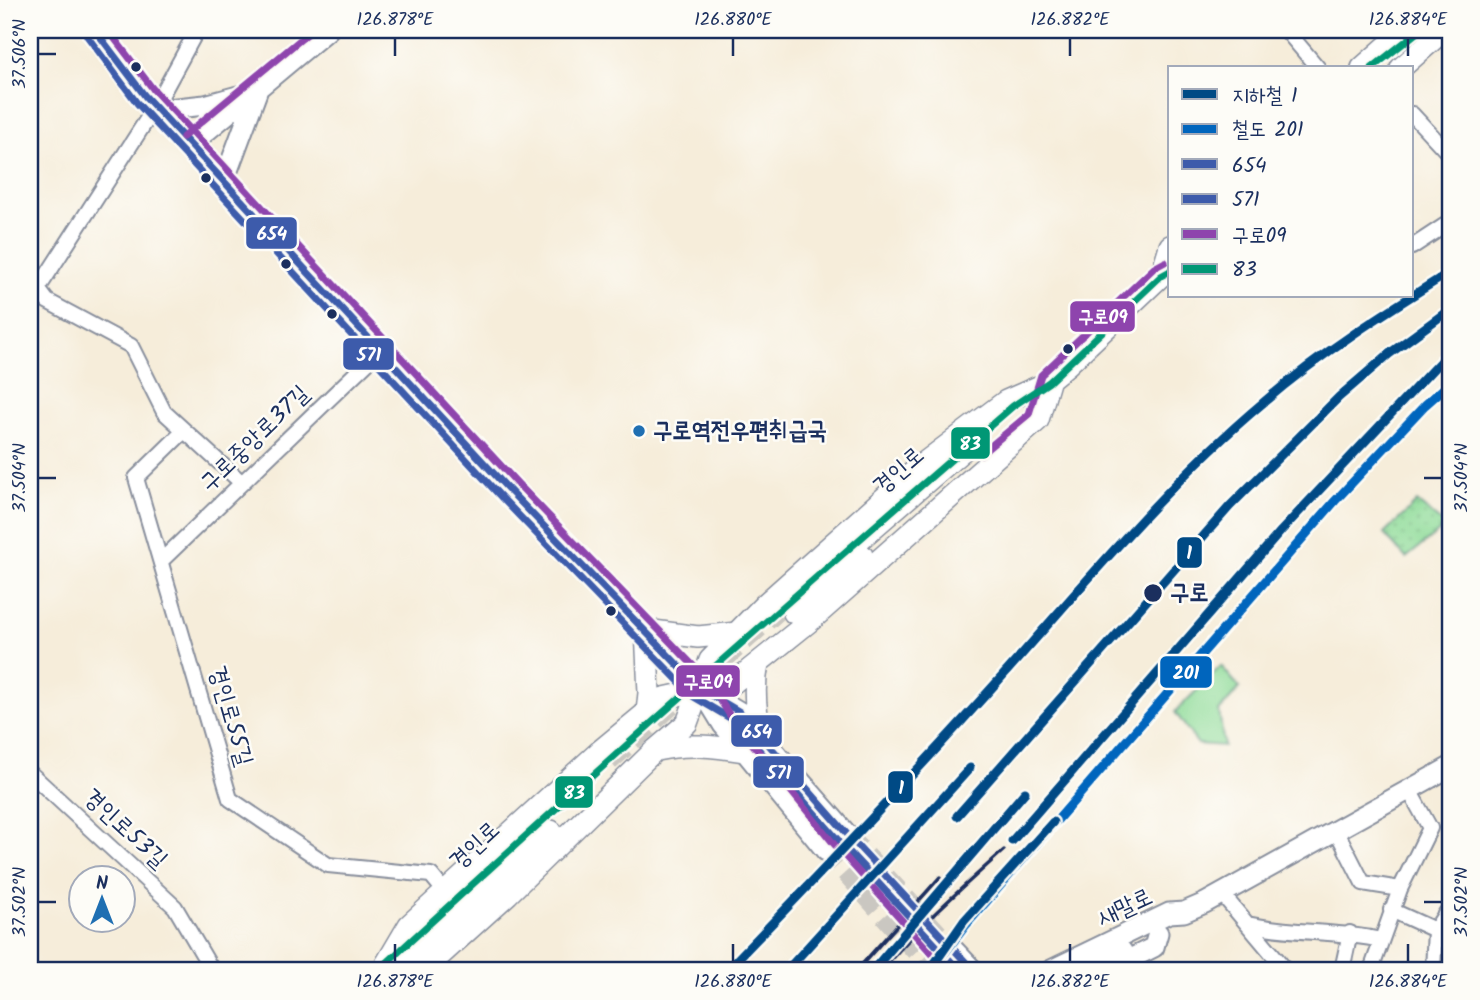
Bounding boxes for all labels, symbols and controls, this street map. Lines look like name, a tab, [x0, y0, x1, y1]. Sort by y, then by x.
text: 126.878°E	[357, 6, 434, 35]
text: 126.880°E	[694, 6, 772, 35]
text: 126.882°E	[1030, 6, 1110, 35]
text: 126.884°E	[1369, 6, 1448, 35]
text: 37.506°N	[6, 19, 35, 89]
unlabelled marker	[129, 60, 143, 74]
legend	[1168, 66, 1414, 298]
text: 지하철 1	[1232, 80, 1298, 113]
text: 철도 201	[1232, 114, 1304, 147]
text: 654	[1232, 150, 1267, 183]
unlabelled marker	[199, 171, 213, 185]
text: 571	[1232, 184, 1260, 217]
line badge: 654	[245, 216, 298, 250]
text: 654	[257, 220, 288, 250]
text: 구로09	[1232, 220, 1287, 253]
text: 83	[1232, 254, 1257, 287]
unlabelled marker	[279, 257, 293, 271]
line badge: 구로09	[1069, 300, 1136, 333]
text: 구로09	[1078, 303, 1128, 333]
unlabelled marker	[325, 307, 339, 321]
line badge: 571	[342, 337, 395, 371]
text: 571	[356, 341, 381, 371]
unlabelled marker	[1061, 342, 1075, 356]
street label: 구로중앙로37길	[191, 376, 319, 502]
place label: 구로역전우편취급국	[653, 412, 827, 451]
marker: 구로역전우편취급국	[631, 423, 647, 439]
line badge: 83	[950, 426, 991, 460]
text: 83	[959, 430, 981, 460]
street label: 경인로	[864, 437, 934, 505]
text: 37.504°N	[6, 443, 35, 513]
text: 37.504°N	[1448, 443, 1477, 513]
line badge: 1	[1176, 536, 1203, 569]
text: 1	[1186, 539, 1192, 569]
place label: 구로	[1170, 574, 1209, 613]
marker: 구로	[1142, 582, 1164, 604]
unlabelled marker	[604, 604, 618, 618]
line badge: 201	[1159, 655, 1213, 689]
text: 201	[1173, 659, 1200, 689]
street label: 경인로55길	[197, 661, 263, 771]
line badge: 구로09	[675, 664, 741, 698]
text: 구로09	[683, 668, 733, 698]
line badge: 654	[730, 714, 783, 748]
text: 654	[742, 718, 773, 748]
line badge: 571	[752, 755, 805, 789]
text: 571	[766, 759, 791, 789]
line badge: 1	[887, 770, 914, 804]
text: 1	[898, 774, 904, 804]
line badge: 83	[554, 775, 594, 809]
street label: 경인로53길	[74, 779, 176, 879]
text: 83	[563, 779, 585, 809]
street label: 경인로	[441, 812, 509, 880]
north arrow	[66, 864, 136, 934]
text: 37.502°N	[6, 867, 35, 937]
text: 37.502°N	[1448, 867, 1477, 937]
text: N	[96, 869, 108, 899]
street label: 새말로	[1091, 878, 1159, 938]
text: 126.878°E	[357, 968, 434, 997]
text: 126.880°E	[694, 968, 772, 997]
text: 126.882°E	[1030, 968, 1110, 997]
text: 126.884°E	[1369, 968, 1448, 997]

